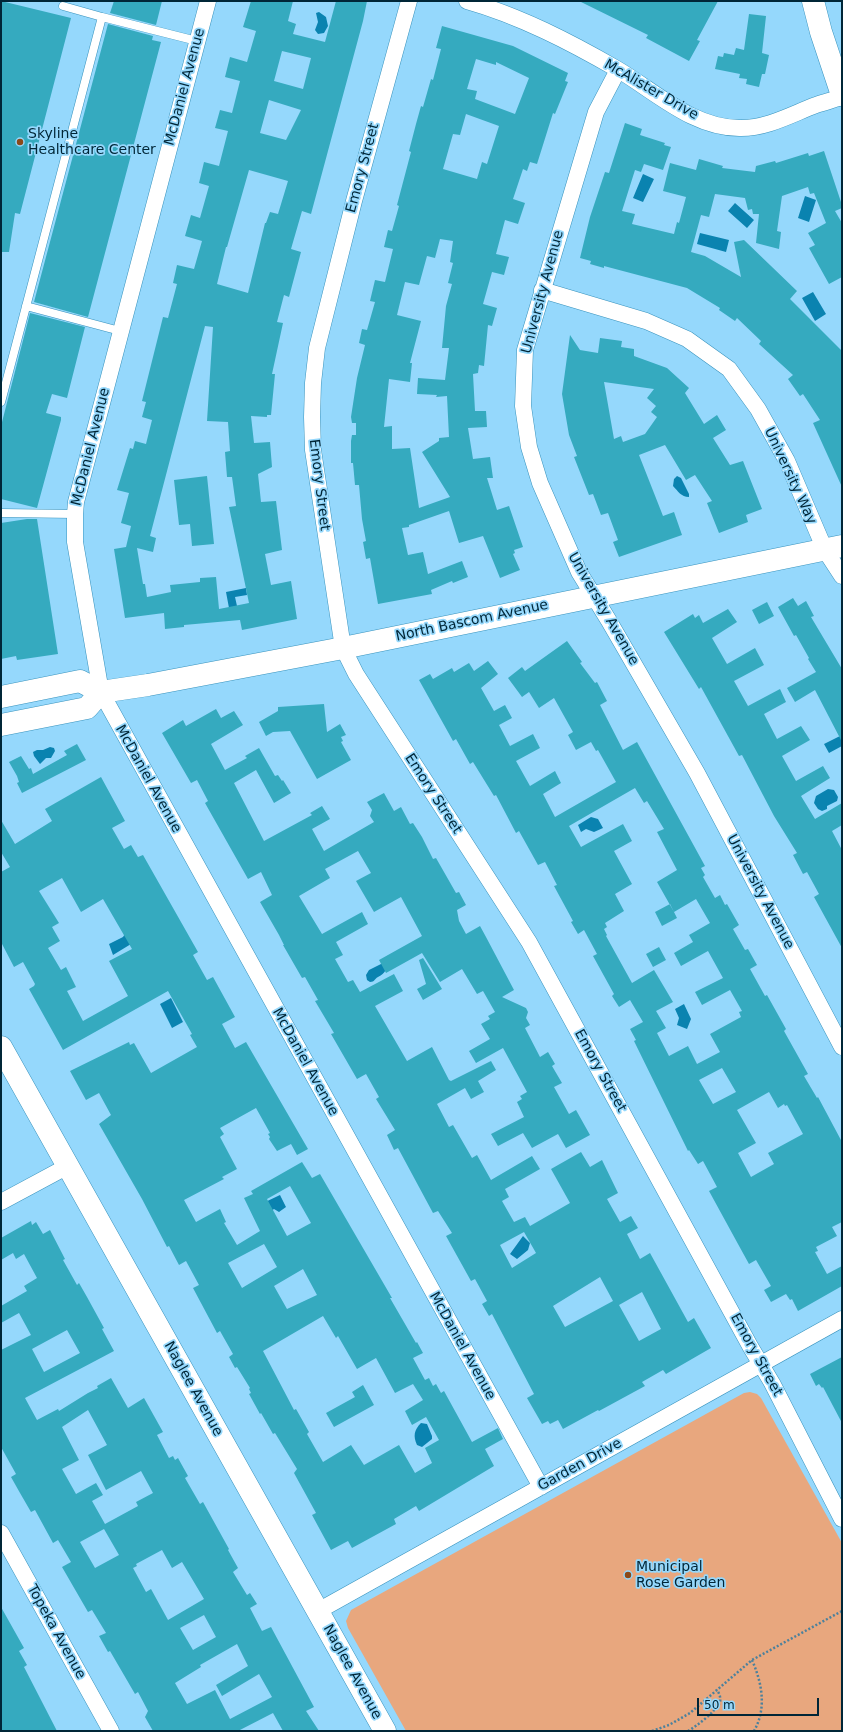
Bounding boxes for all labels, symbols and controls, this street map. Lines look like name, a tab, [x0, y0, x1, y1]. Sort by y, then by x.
street label: McDaniel Avenue	[161, 26, 209, 148]
street label: McAlister Drive	[601, 56, 701, 124]
street label: Emory Street	[343, 121, 383, 215]
place label: Skyline Healthcare Center	[28, 126, 156, 158]
marker: Skyline Healthcare Center	[15, 137, 25, 147]
street label: University Avenue	[518, 228, 568, 356]
street label: McDaniel Avenue	[68, 386, 114, 508]
street label: University Way	[760, 425, 820, 527]
street label: Emory Street	[305, 438, 333, 532]
street label: University Avenue	[564, 550, 642, 668]
street label: North Bascom Avenue	[394, 597, 550, 645]
street label: McDaniel Avenue	[111, 722, 185, 836]
street label: Emory Street	[401, 751, 465, 837]
street label: University Avenue	[723, 832, 797, 952]
street label: McDaniel Avenue	[268, 1005, 342, 1119]
street label: Emory Street	[570, 1027, 630, 1115]
street label: McDaniel Avenue	[425, 1289, 499, 1403]
street label: Emory Street	[726, 1311, 786, 1399]
street label: Naglee Avenue	[160, 1339, 226, 1439]
street label: Garden Drive	[535, 1435, 625, 1495]
place label: Municipal Rose Garden	[636, 1559, 725, 1592]
marker: Municipal Rose Garden	[623, 1570, 633, 1580]
street label: Topeka Avenue	[23, 1582, 89, 1682]
street label: Naglee Avenue	[319, 1622, 385, 1722]
scale bar	[699, 1690, 821, 1716]
text: 50 m	[704, 1698, 735, 1712]

